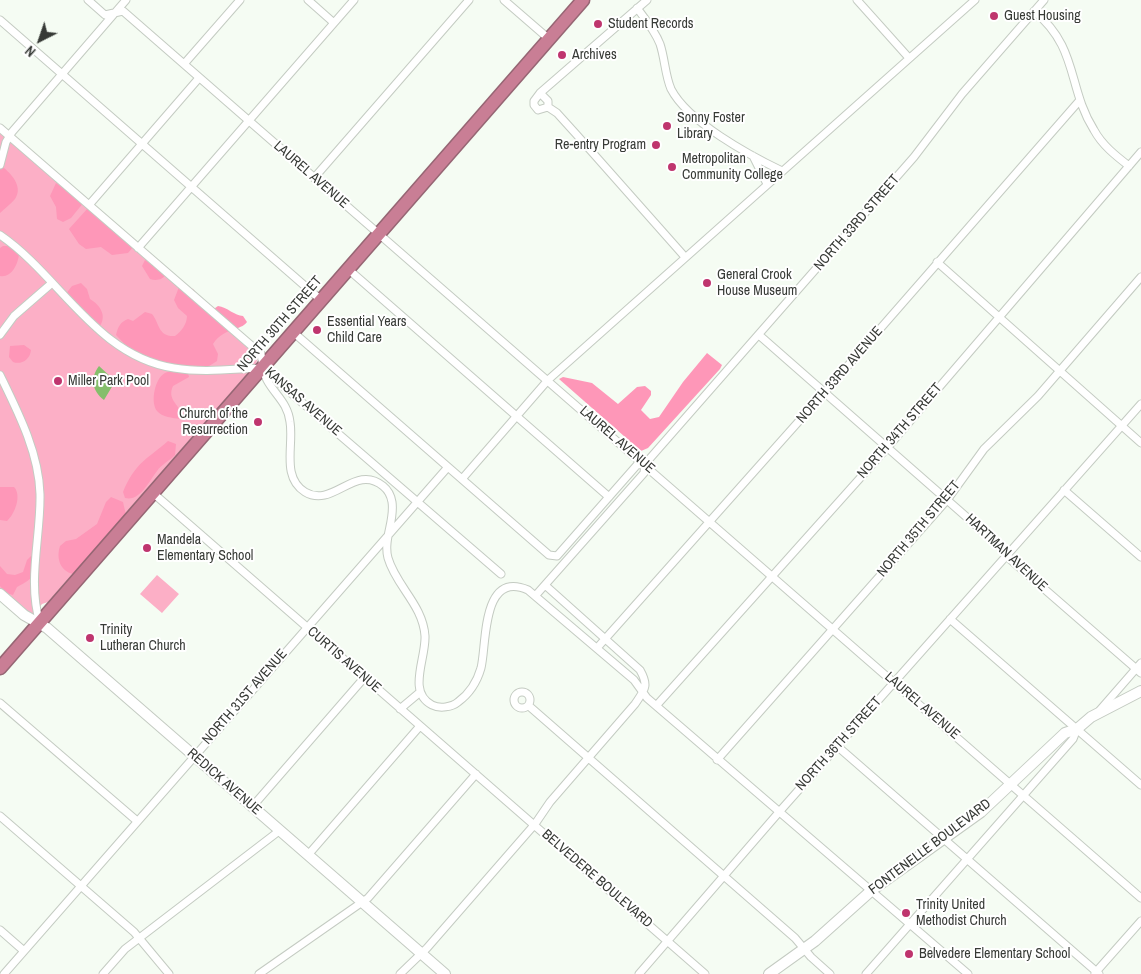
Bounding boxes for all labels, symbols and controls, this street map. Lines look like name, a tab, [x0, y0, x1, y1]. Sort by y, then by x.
place label: Guest Housing	[1004, 8, 1081, 24]
marker: Guest Housing	[988, 10, 1000, 22]
north arrow	[15, 15, 65, 65]
place label: Student Records	[608, 16, 694, 32]
marker: Student Records	[592, 18, 604, 30]
text: N	[21, 42, 39, 61]
place label: Archives	[572, 47, 617, 63]
marker: Archives	[556, 49, 568, 61]
place label: Sonny Foster Library	[677, 110, 745, 142]
marker: Sonny Foster Library	[661, 120, 673, 132]
place label: Re-entry Program	[555, 137, 646, 153]
street label: LAUREL AVENUE	[270, 138, 352, 212]
marker: Re-entry Program	[650, 139, 662, 151]
place label: Metropolitan Community College	[682, 151, 783, 184]
marker: Metropolitan Community College	[666, 161, 678, 173]
street label: NORTH 33RD STREET	[811, 172, 903, 274]
place label: General Crook House Museum	[717, 267, 797, 300]
street label: NORTH 30TH STREET	[234, 273, 326, 375]
marker: General Crook House Museum	[701, 277, 713, 289]
place label: Essential Years Child Care	[327, 314, 406, 347]
street label: NORTH 33RD AVENUE	[793, 323, 887, 427]
marker: Essential Years Child Care	[311, 324, 323, 336]
street label: KANSAS AVENUE	[261, 364, 345, 440]
place label: Miller Park Pool	[68, 373, 149, 389]
marker: Miller Park Pool	[52, 375, 64, 387]
street label: NORTH 34TH STREET	[854, 380, 946, 482]
street label: LAUREL AVENUE	[576, 403, 658, 477]
place label: Church of the Resurrection	[179, 406, 248, 438]
marker: Church of the Resurrection	[252, 416, 264, 428]
street label: NORTH 35TH STREET	[874, 478, 964, 580]
street label: HARTMAN AVENUE	[961, 511, 1051, 595]
place label: Mandela Elementary School	[157, 532, 253, 564]
marker: Mandela Elementary School	[141, 542, 153, 554]
place label: Trinity Lutheran Church	[100, 622, 186, 654]
street label: CURTIS AVENUE	[304, 623, 384, 697]
marker: Trinity Lutheran Church	[84, 632, 96, 644]
street label: NORTH 31ST AVENUE	[199, 646, 291, 748]
street label: LAUREL AVENUE	[881, 669, 963, 743]
street label: NORTH 36TH STREET	[792, 694, 886, 794]
street label: REDICK AVENUE	[183, 745, 265, 819]
street label: FONTENELLE BOULEVARD	[866, 796, 994, 898]
street label: BELVEDERE BOULEVARD	[538, 826, 656, 932]
place label: Trinity United Methodist Church	[916, 897, 1007, 930]
marker: Trinity United Methodist Church	[900, 907, 912, 919]
place label: Belvedere Elementary School	[919, 946, 1070, 962]
marker: Belvedere Elementary School	[903, 948, 915, 960]

